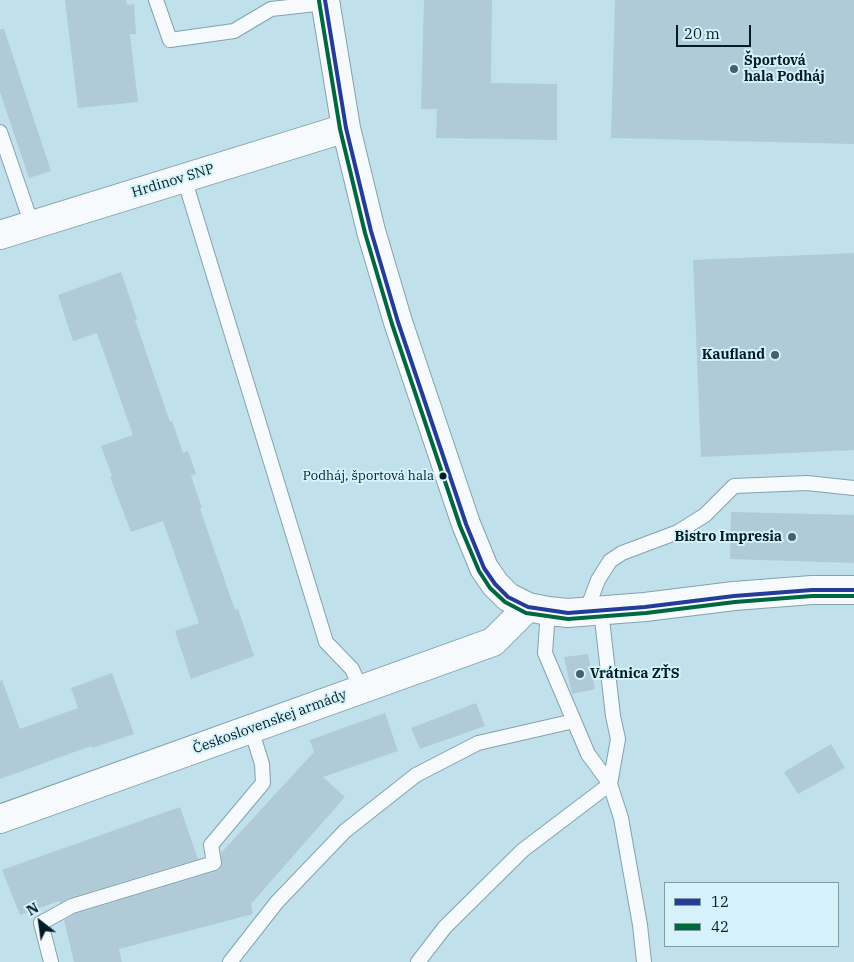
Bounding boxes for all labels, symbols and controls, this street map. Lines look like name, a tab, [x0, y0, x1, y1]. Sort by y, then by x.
scale bar	[679, 15, 754, 47]
text: 20 m	[684, 24, 720, 43]
place label: Športová hala Podháj	[744, 53, 825, 85]
marker: Športová hala Podháj	[728, 63, 740, 75]
street label: Hrdinov SNP	[130, 160, 216, 202]
place label: Kaufland	[702, 347, 765, 363]
marker: Kaufland	[769, 349, 781, 361]
place label: Podháj, športová hala	[303, 468, 434, 484]
marker: Podháj, športová hala	[438, 471, 448, 481]
place label: Bistro Impresia	[674, 529, 782, 545]
marker: Bistro Impresia	[786, 531, 798, 543]
place label: Vrátnica ZŤS	[590, 666, 680, 682]
marker: Vrátnica ZŤS	[574, 668, 586, 680]
street label: Československej armády	[191, 686, 349, 758]
legend	[664, 882, 839, 947]
text: 12	[711, 892, 729, 911]
north arrow	[15, 897, 65, 947]
text: N	[23, 898, 42, 920]
text: 42	[711, 917, 729, 936]

